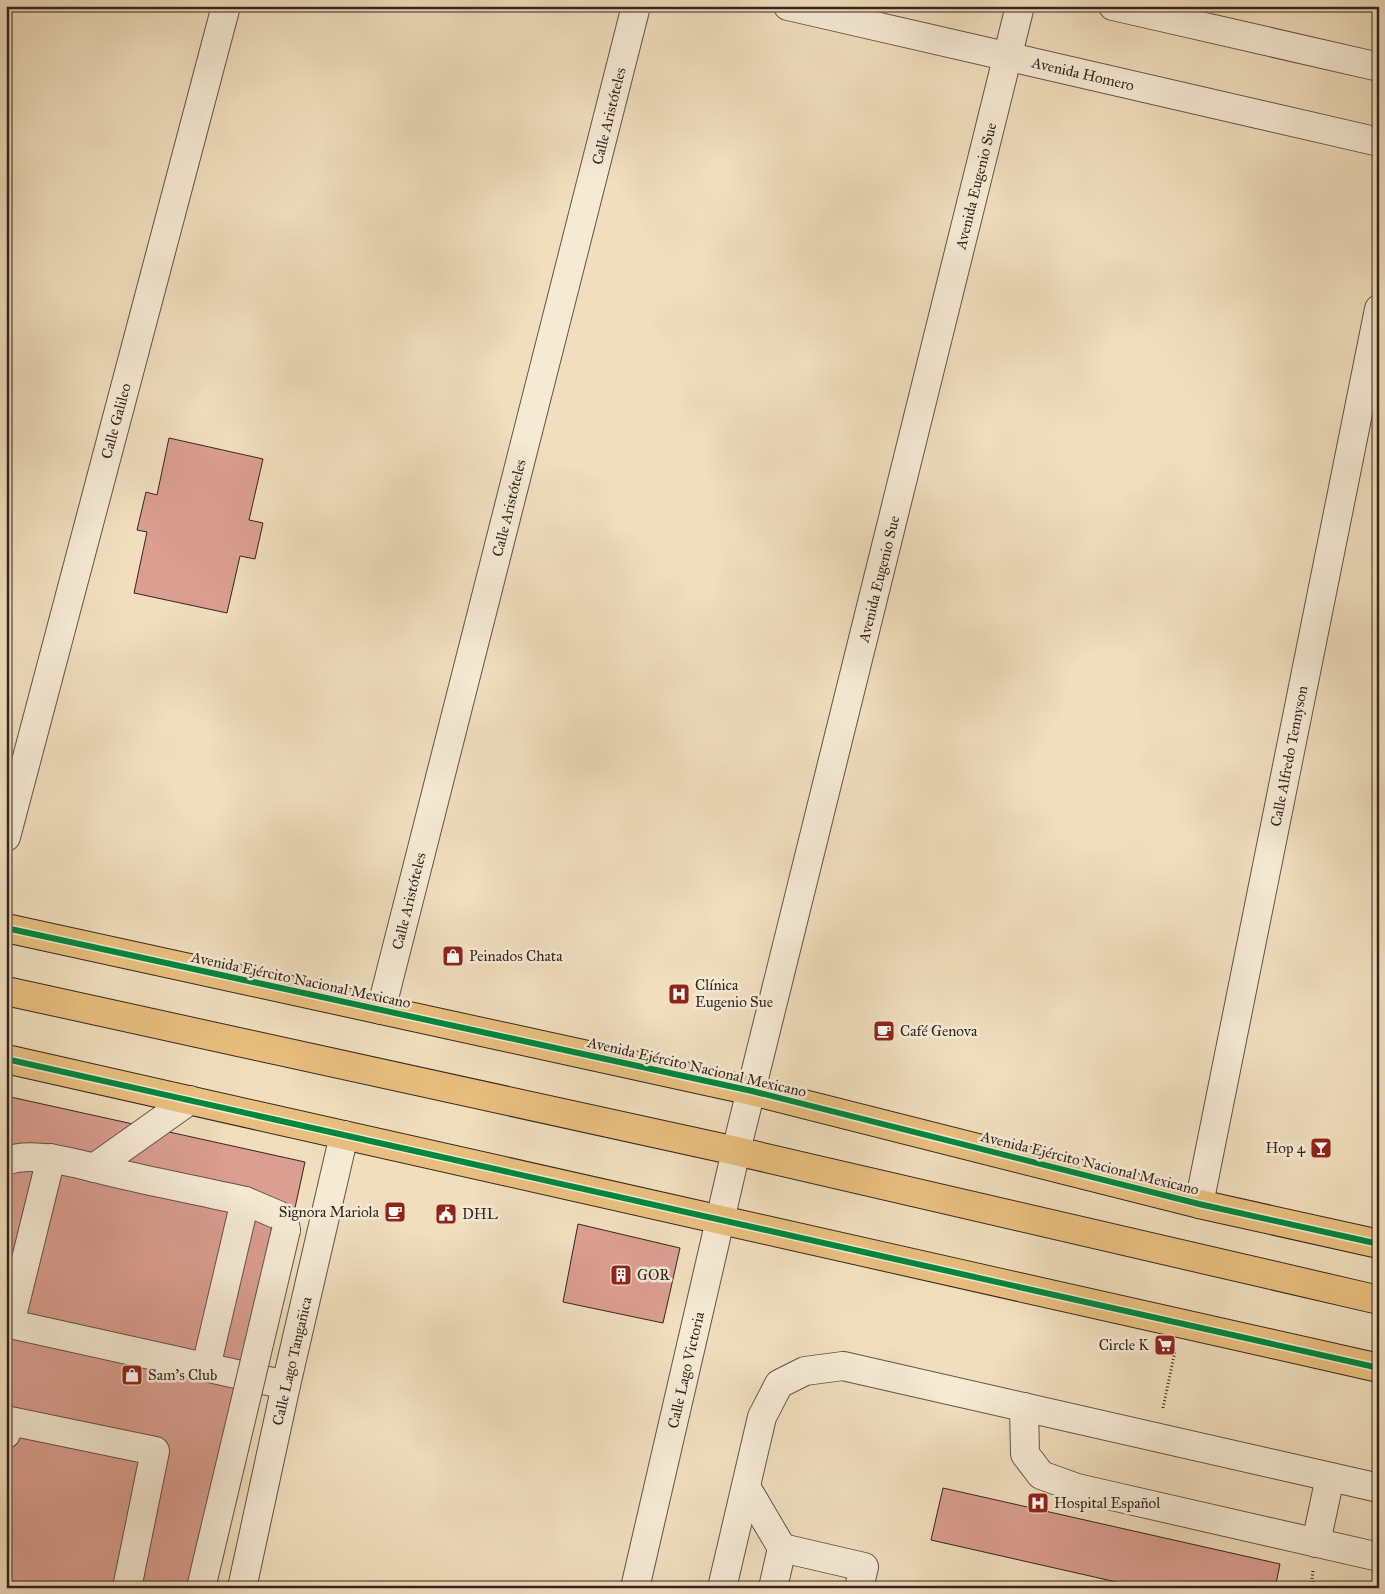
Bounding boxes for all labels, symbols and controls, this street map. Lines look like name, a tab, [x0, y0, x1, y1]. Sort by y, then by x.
street label: Avenida Homero	[1029, 53, 1136, 95]
street label: Calle Aristóteles	[588, 65, 630, 167]
street label: Avenida Eugenio Sue	[951, 121, 1000, 252]
street label: Calle Galileo	[97, 381, 135, 461]
street label: Calle Aristóteles	[488, 457, 530, 559]
street label: Avenida Eugenio Sue	[854, 514, 903, 645]
street label: Calle Alfredo Tennyson	[1267, 684, 1311, 828]
street label: Calle Aristóteles	[388, 850, 430, 952]
shop icon: Peinados Chata	[441, 944, 465, 968]
place label: Peinados Chata	[469, 947, 563, 965]
street label: Avenida Ejército Nacional Mexicano	[189, 948, 413, 1012]
place label: Clínica Eugenio Sue	[695, 976, 773, 1011]
hospital icon: Clínica Eugenio Sue	[667, 982, 691, 1006]
cafe icon: Café Genova	[872, 1019, 896, 1043]
place label: Café Genova	[900, 1022, 978, 1040]
street label: Avenida Ejército Nacional Mexicano	[585, 1033, 808, 1101]
street label: Avenida Ejército Nacional Mexicano	[978, 1127, 1201, 1199]
bar icon: Hop 4	[1309, 1136, 1333, 1160]
place label: Hop 4	[1265, 1139, 1306, 1157]
cafe icon: Signora Mariola	[383, 1200, 407, 1224]
public building icon: DHL	[434, 1202, 458, 1226]
place label: Signora Mariola	[279, 1203, 380, 1221]
place label: DHL	[462, 1205, 498, 1223]
building icon: GOR	[609, 1263, 633, 1287]
place label: GOR	[637, 1266, 670, 1284]
street label: Calle Lago Tangañica	[268, 1294, 316, 1427]
street label: Calle Lago Victoria	[664, 1309, 708, 1430]
supermarket icon: Circle K	[1153, 1333, 1177, 1357]
place label: Circle K	[1099, 1336, 1149, 1354]
shop icon: Sam's Club	[120, 1363, 144, 1387]
place label: Sam's Club	[148, 1366, 217, 1384]
hospital icon: Hospital Español	[1026, 1491, 1050, 1515]
place label: Hospital Español	[1054, 1494, 1161, 1512]

